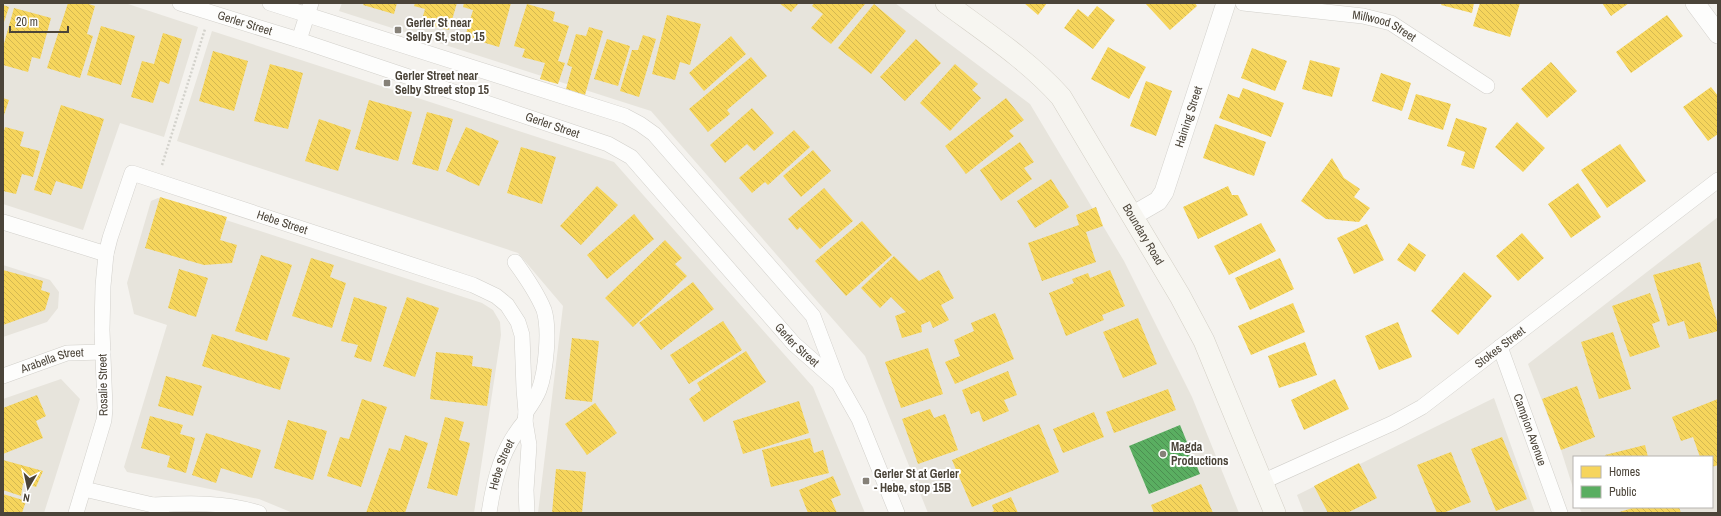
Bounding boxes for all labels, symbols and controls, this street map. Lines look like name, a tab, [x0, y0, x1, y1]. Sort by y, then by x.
street label: Gerler Street	[216, 7, 275, 39]
street label: Millwood Street	[1352, 7, 1419, 45]
scale bar	[10, 8, 68, 34]
text: 20 m	[16, 14, 38, 30]
place label: Gerler St near Selby St, stop 15	[406, 15, 485, 45]
marker: Gerler St near Selby St, stop 15	[393, 25, 403, 35]
place label: Gerler Street near Selby Street stop 15	[395, 68, 490, 98]
marker: Gerler Street near Selby Street stop 15	[382, 78, 392, 88]
street label: Haining Street	[1171, 84, 1206, 149]
street label: Gerler Street	[523, 109, 582, 142]
street label: Boundary Road	[1119, 201, 1168, 268]
street label: Hebe Street	[255, 206, 310, 238]
street label: Gerler Street	[771, 320, 823, 371]
street label: Stokes Street	[1472, 323, 1528, 372]
street label: Arabella Street	[18, 345, 84, 377]
street label: Rosalie Street	[94, 353, 112, 416]
street label: Campion Avenue	[1510, 392, 1550, 468]
street label: Hebe Street	[485, 436, 518, 491]
place label: Magda Productions	[1171, 439, 1229, 469]
marker: Magda Productions	[1158, 449, 1168, 459]
legend	[1573, 456, 1713, 508]
text: Homes	[1609, 464, 1640, 480]
place label: Gerler St at Gerler - Hebe, stop 15B	[874, 466, 959, 496]
north arrow	[8, 468, 48, 508]
marker: Gerler St at Gerler - Hebe, stop 15B	[861, 476, 871, 486]
text: Public	[1609, 484, 1636, 500]
text: N	[22, 490, 31, 505]

